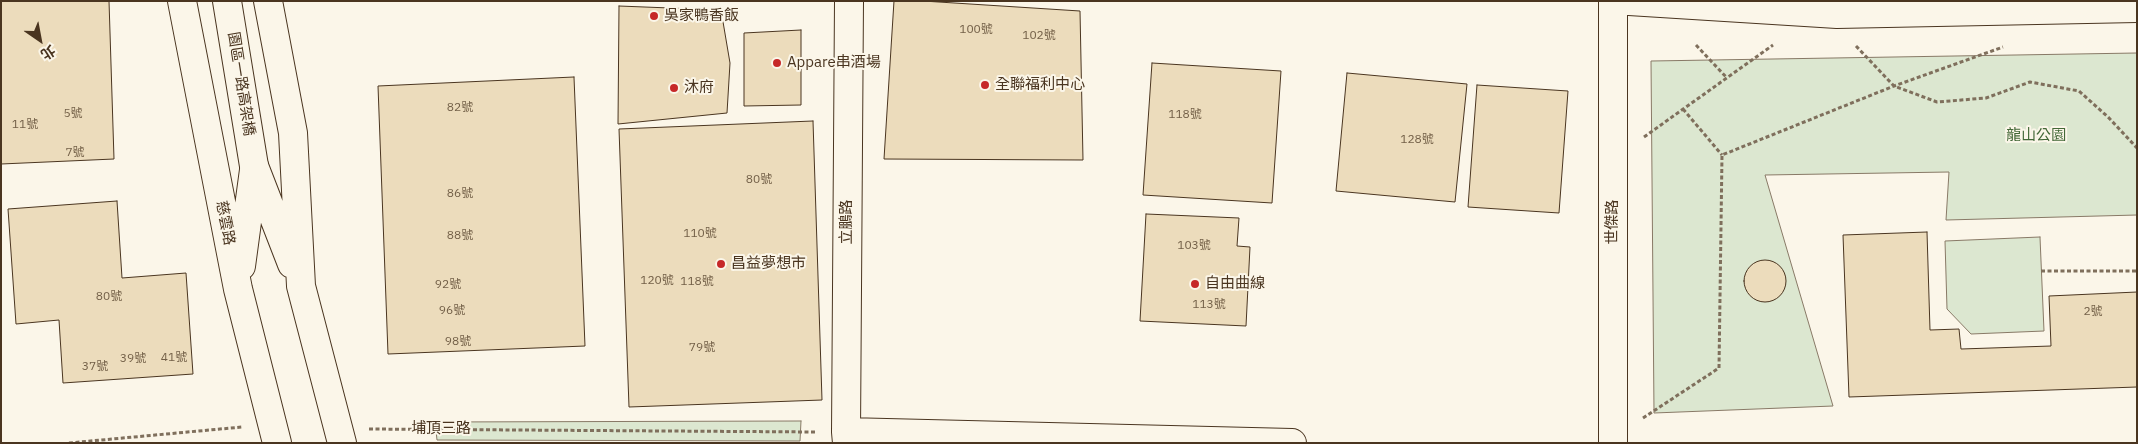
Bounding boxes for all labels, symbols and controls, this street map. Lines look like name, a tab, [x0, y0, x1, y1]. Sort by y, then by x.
place label: 吳家鴨香飯	[664, 7, 739, 25]
marker: 吳家鴨香飯	[648, 10, 660, 22]
north arrow	[15, 15, 65, 65]
house number: 100號	[959, 23, 993, 37]
house number: 102號	[1022, 29, 1056, 43]
street label: 園區一路高架橋	[224, 31, 258, 137]
text: 北	[37, 41, 59, 64]
place label: Appare串酒場	[787, 54, 881, 72]
marker: Appare串酒場	[771, 57, 783, 69]
place label: 全聯福利中心	[995, 76, 1085, 94]
place label: 沐府	[684, 79, 714, 97]
marker: 全聯福利中心	[979, 79, 991, 91]
marker: 沐府	[668, 82, 680, 94]
house number: 82號	[447, 101, 473, 115]
house number: 5號	[63, 107, 83, 121]
house number: 118號	[1168, 108, 1202, 122]
house number: 11號	[12, 118, 38, 132]
park label: 龍山公園	[2006, 127, 2066, 145]
house number: 128號	[1400, 133, 1434, 147]
house number: 7號	[65, 146, 85, 160]
house number: 80號	[746, 173, 772, 187]
house number: 86號	[447, 187, 473, 201]
street label: 慈雲路	[212, 199, 238, 247]
street label: 立鵬路	[838, 200, 856, 244]
street label: 世傑路	[1604, 200, 1622, 244]
house number: 110號	[683, 227, 717, 241]
house number: 88號	[447, 229, 473, 243]
house number: 103號	[1177, 239, 1211, 253]
place label: 昌益夢想市	[731, 255, 806, 273]
marker: 昌益夢想市	[715, 258, 727, 270]
house number: 120號	[640, 274, 674, 288]
house number: 118號	[680, 275, 714, 289]
place label: 自由曲線	[1205, 275, 1265, 293]
house number: 92號	[435, 278, 461, 292]
marker: 自由曲線	[1189, 278, 1201, 290]
house number: 80號	[96, 290, 122, 304]
house number: 113號	[1192, 298, 1226, 312]
house number: 96號	[439, 304, 465, 318]
house number: 2號	[2083, 305, 2103, 319]
house number: 98號	[445, 335, 471, 349]
house number: 79號	[689, 341, 715, 355]
house number: 41號	[161, 351, 187, 365]
house number: 39號	[120, 352, 146, 366]
house number: 37號	[82, 360, 108, 374]
street label: 埔頂三路	[411, 420, 471, 438]

